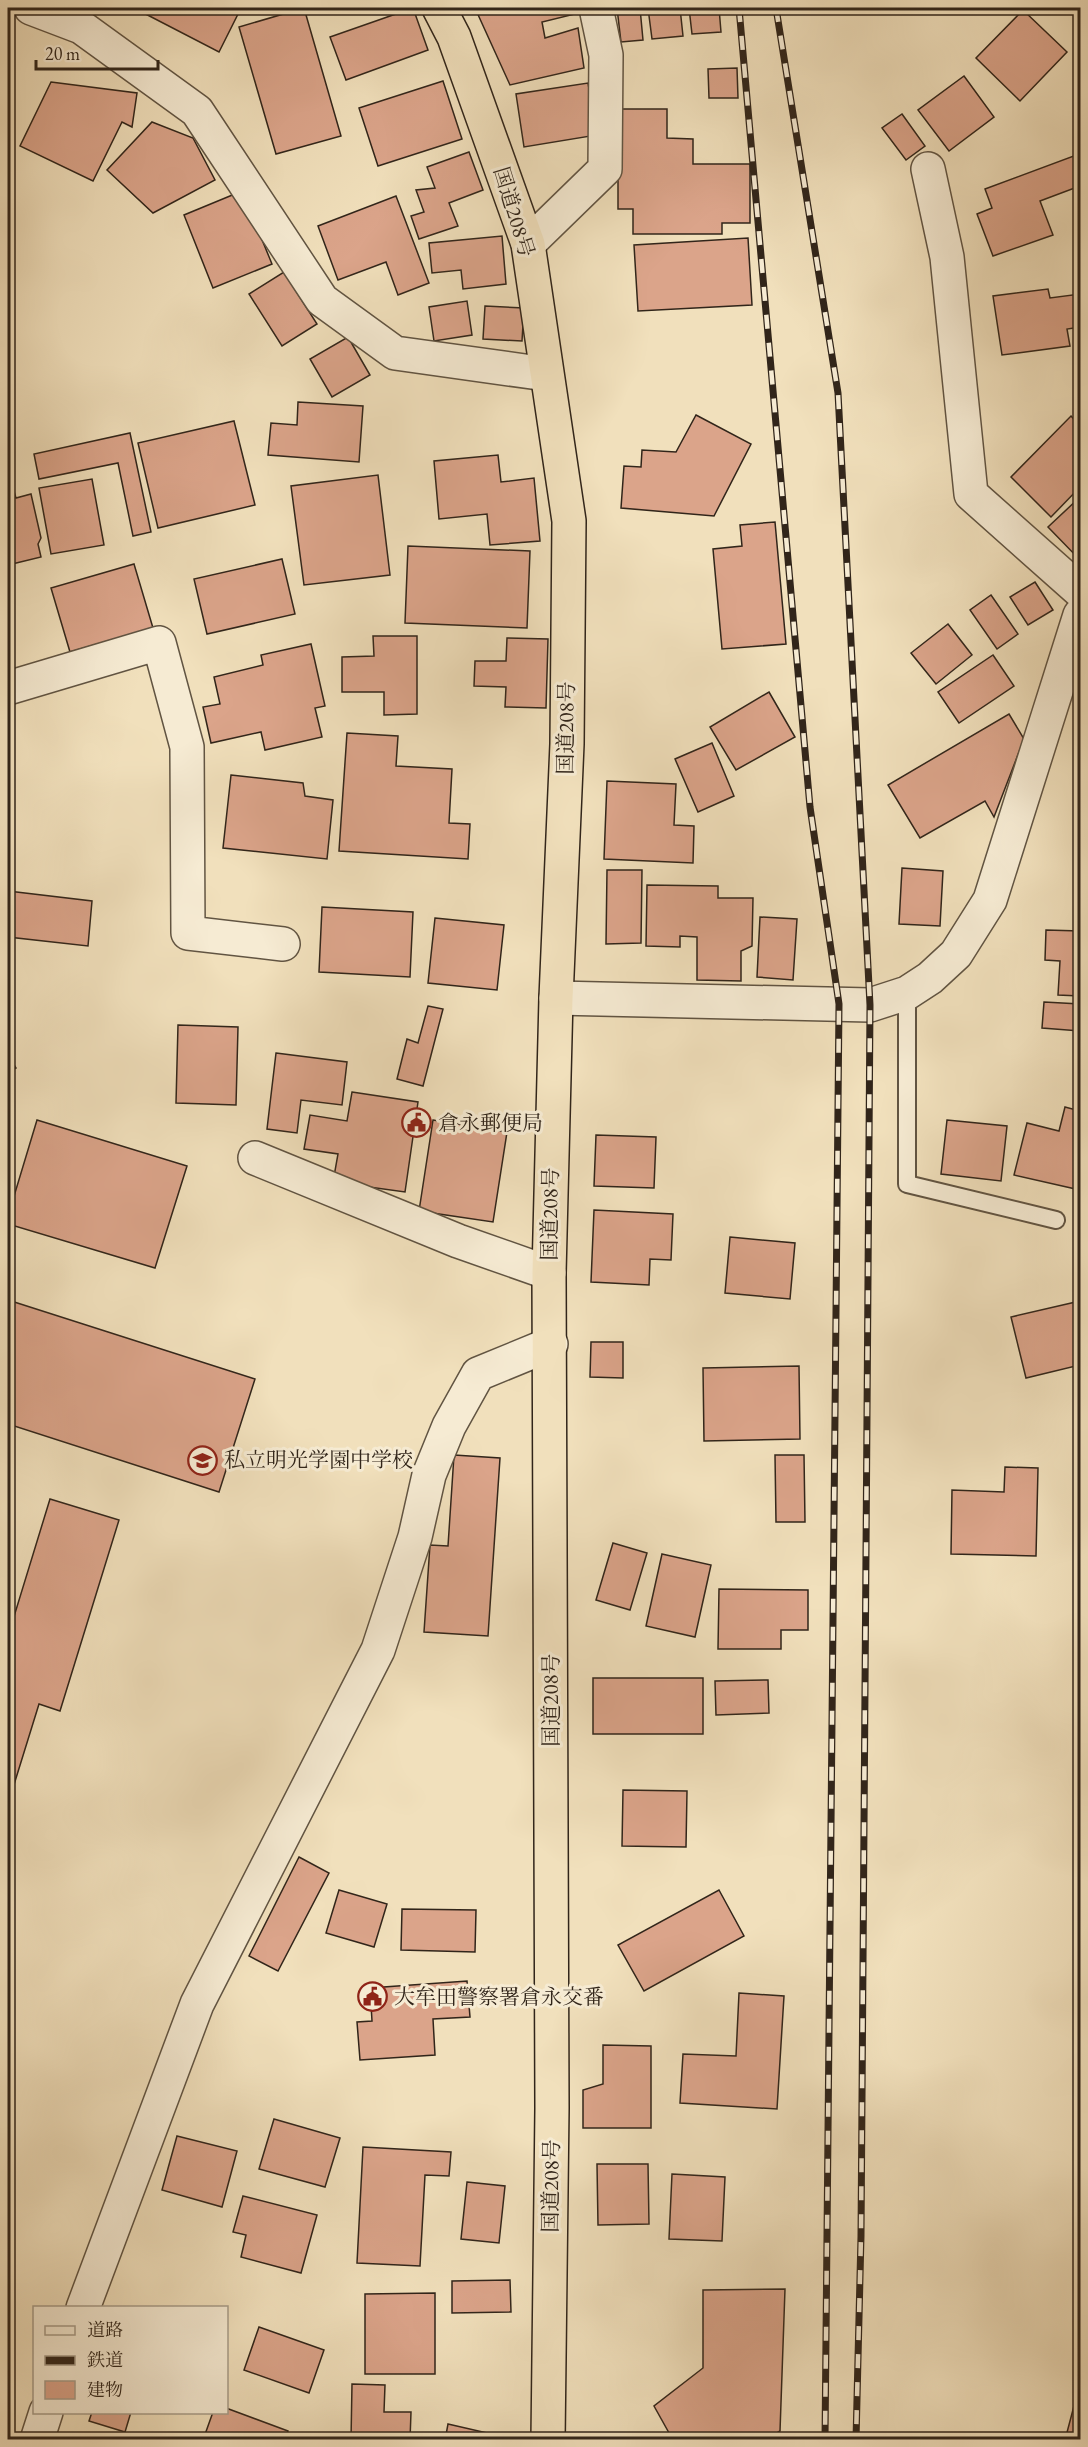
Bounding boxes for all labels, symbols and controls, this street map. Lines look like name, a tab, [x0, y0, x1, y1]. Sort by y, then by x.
scale bar	[36, 33, 158, 71]
text: 20 m	[45, 42, 80, 65]
street label: 国道208号	[488, 163, 541, 260]
street label: 国道208号	[551, 681, 580, 775]
public building icon: 倉永郵便局	[401, 1107, 433, 1139]
place label: 倉永郵便局	[438, 1109, 543, 1136]
street label: 国道208号	[535, 1167, 564, 1261]
school or university icon: 私立明光学園中学校	[187, 1444, 219, 1476]
place label: 私立明光学園中学校	[224, 1446, 413, 1473]
street label: 国道208号	[537, 1653, 564, 1747]
public building icon: 大牟田警察署倉永交番	[357, 1981, 389, 2013]
place label: 大牟田警察署倉永交番	[394, 1983, 604, 2010]
street label: 国道208号	[536, 2139, 565, 2233]
legend	[33, 2306, 228, 2414]
text: 道路	[87, 2318, 123, 2341]
text: 鉄道	[87, 2348, 123, 2371]
text: 建物	[87, 2378, 123, 2401]

